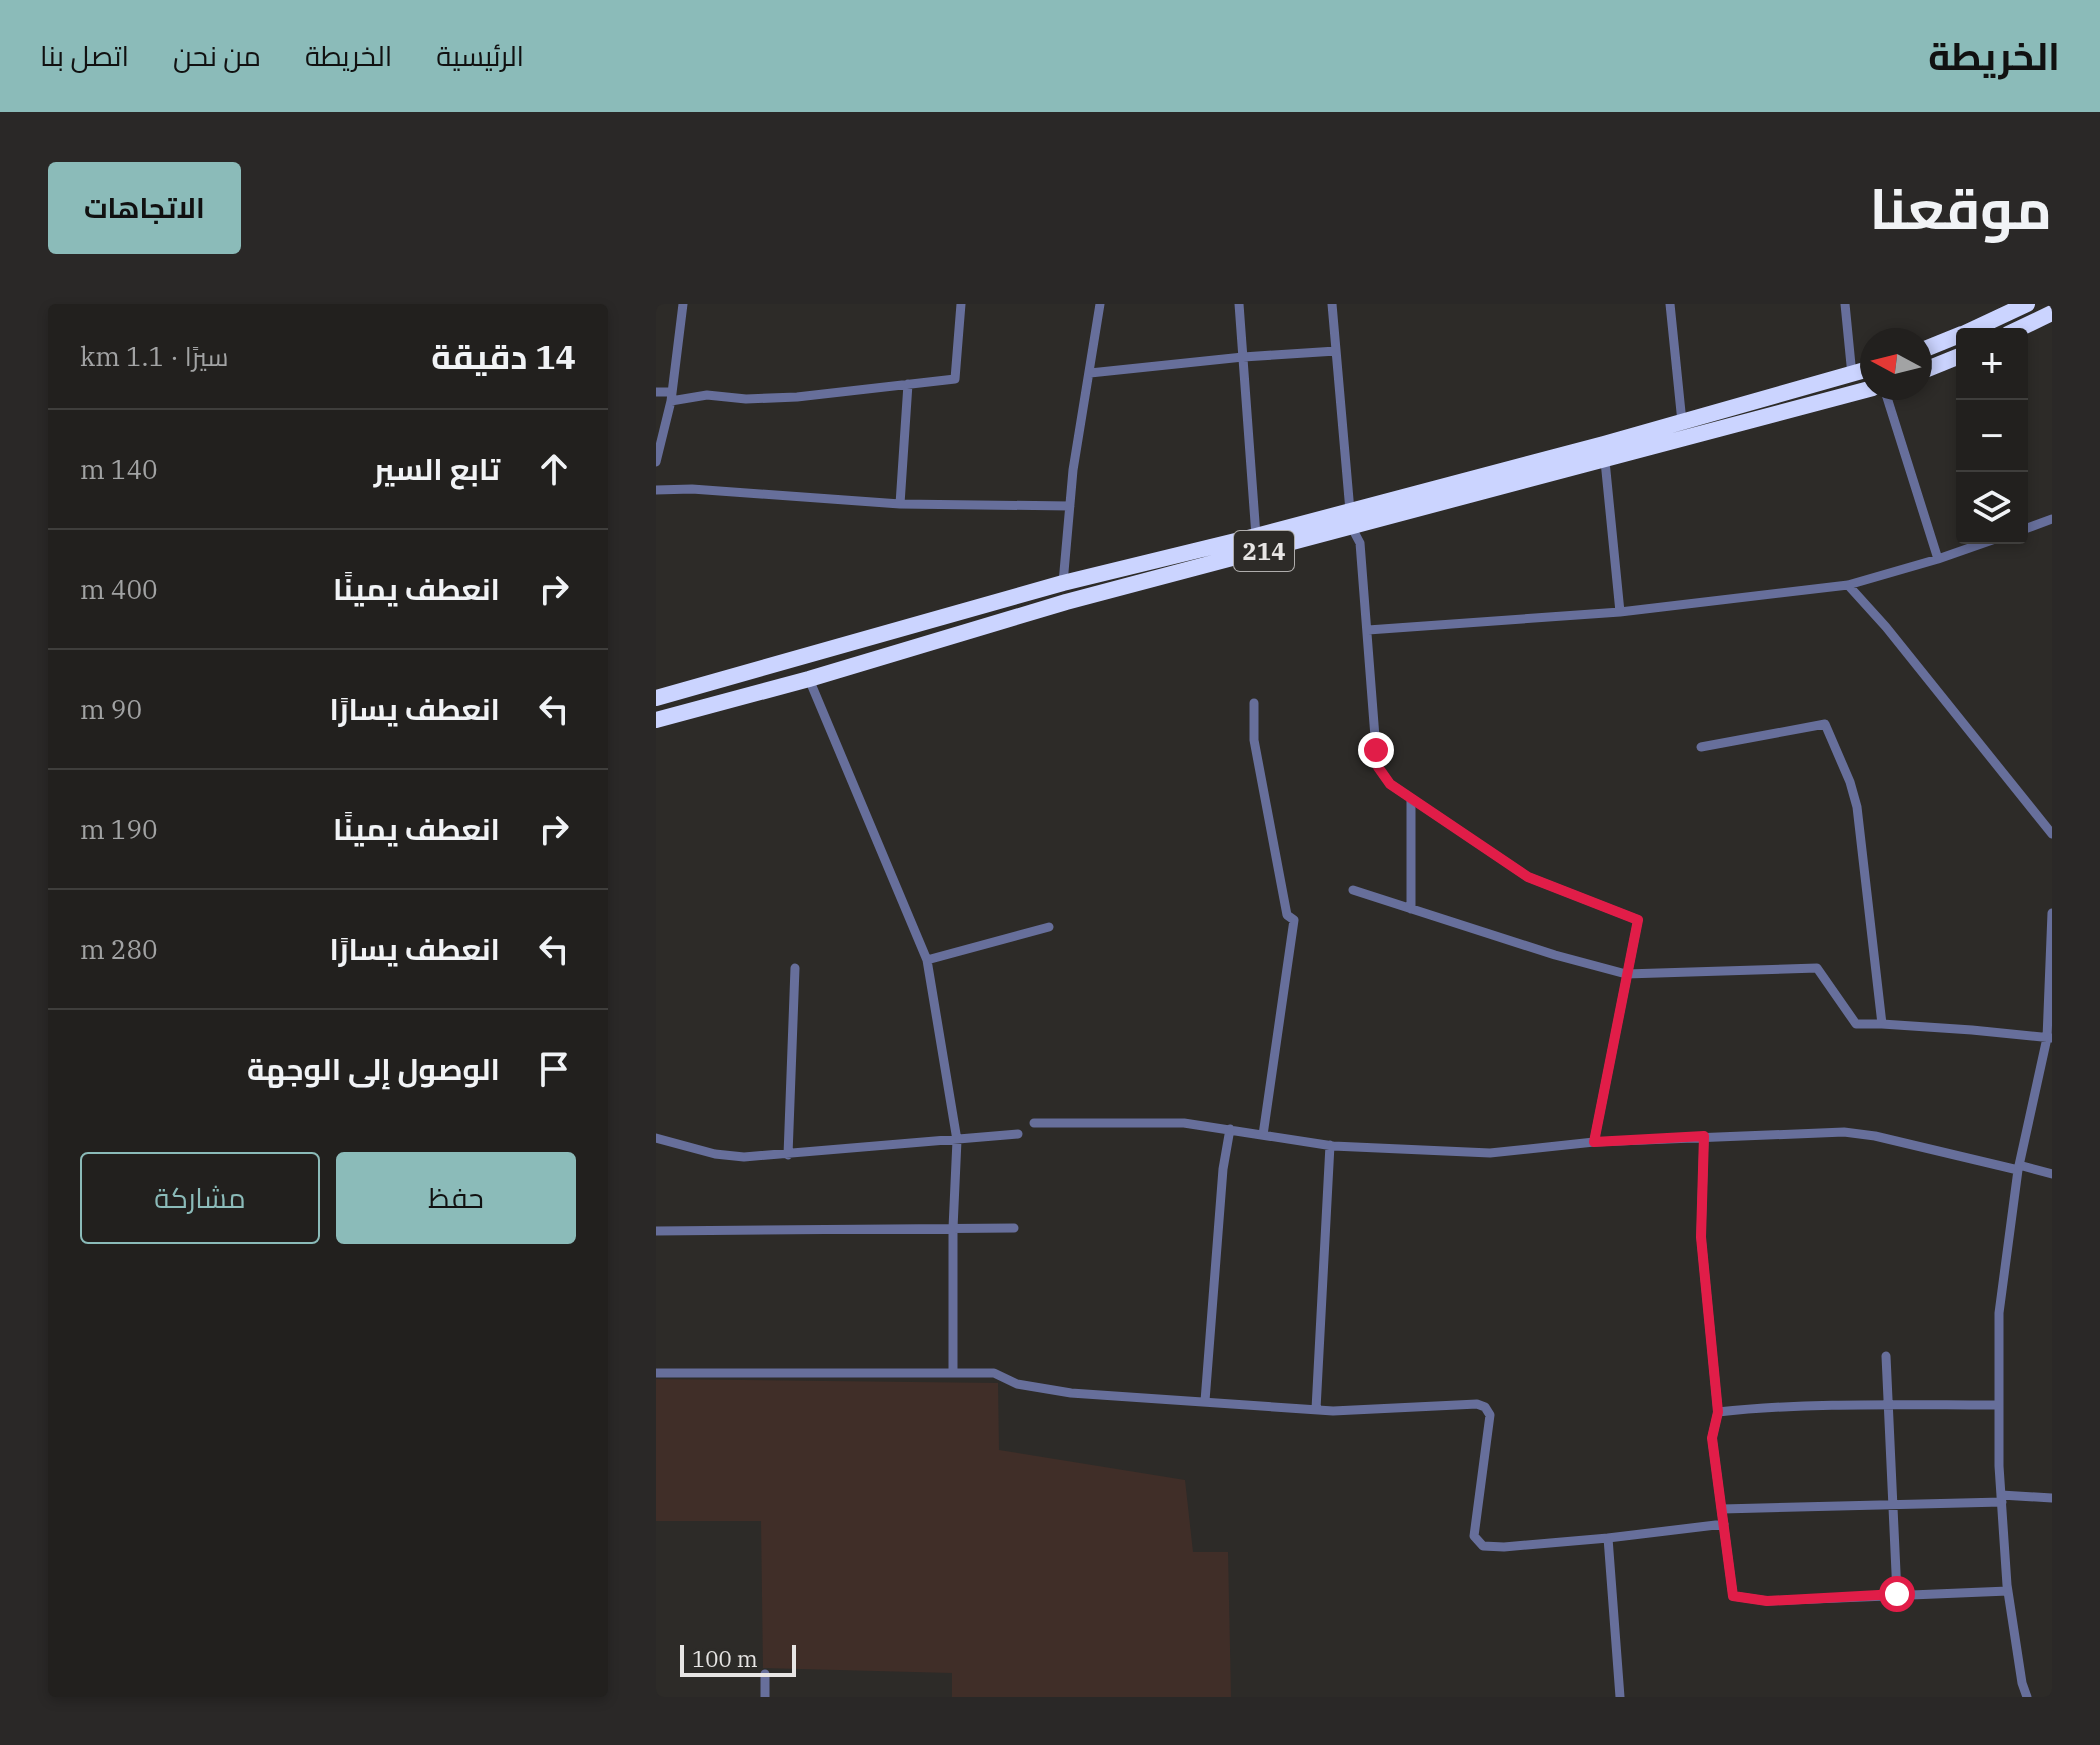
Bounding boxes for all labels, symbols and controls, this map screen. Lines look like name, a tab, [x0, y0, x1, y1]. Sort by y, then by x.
text: الخريطة	[1928, 31, 2060, 80]
text: اتصل بنا	[40, 37, 129, 74]
text: من نحن	[173, 37, 261, 74]
text: الخريطة	[305, 37, 392, 74]
text: الرئيسية	[436, 37, 524, 74]
button: الاتجاهات	[48, 162, 241, 254]
text: موقعنا	[1869, 172, 2052, 244]
north arrow	[1860, 328, 1932, 400]
map controls	[1956, 328, 2028, 544]
button: +	[1956, 328, 2028, 400]
text: 14 دقيقة	[431, 334, 576, 378]
text: سيرًا · 1.1 km	[80, 339, 229, 373]
button: −	[1956, 400, 2028, 472]
icon: ahead	[532, 447, 576, 491]
text: تابع السير	[374, 449, 500, 488]
text: 140 m	[80, 452, 158, 486]
button: layers	[1956, 472, 2028, 544]
road number: 214	[1234, 531, 1294, 571]
icon: right	[532, 567, 576, 611]
text: انعطف يمينًا	[333, 569, 500, 608]
text: 400 m	[80, 572, 158, 606]
icon: left	[532, 687, 576, 731]
text: انعطف يسارًا	[329, 689, 500, 728]
text: 90 m	[80, 692, 142, 726]
route end	[1358, 732, 1394, 768]
icon: right	[532, 807, 576, 851]
text: انعطف يمينًا	[333, 809, 500, 848]
text: 190 m	[80, 812, 158, 846]
icon: left	[532, 927, 576, 971]
text: انعطف يسارًا	[329, 929, 500, 968]
text: 280 m	[80, 932, 158, 966]
icon: arrive	[532, 1047, 576, 1091]
text: الوصول إلى الوجهة	[247, 1049, 500, 1088]
button: مشاركة	[80, 1152, 320, 1244]
button: حفظ	[336, 1152, 576, 1244]
route start	[1879, 1576, 1915, 1612]
scale bar	[680, 1641, 796, 1677]
text: 100 m	[692, 1644, 758, 1673]

